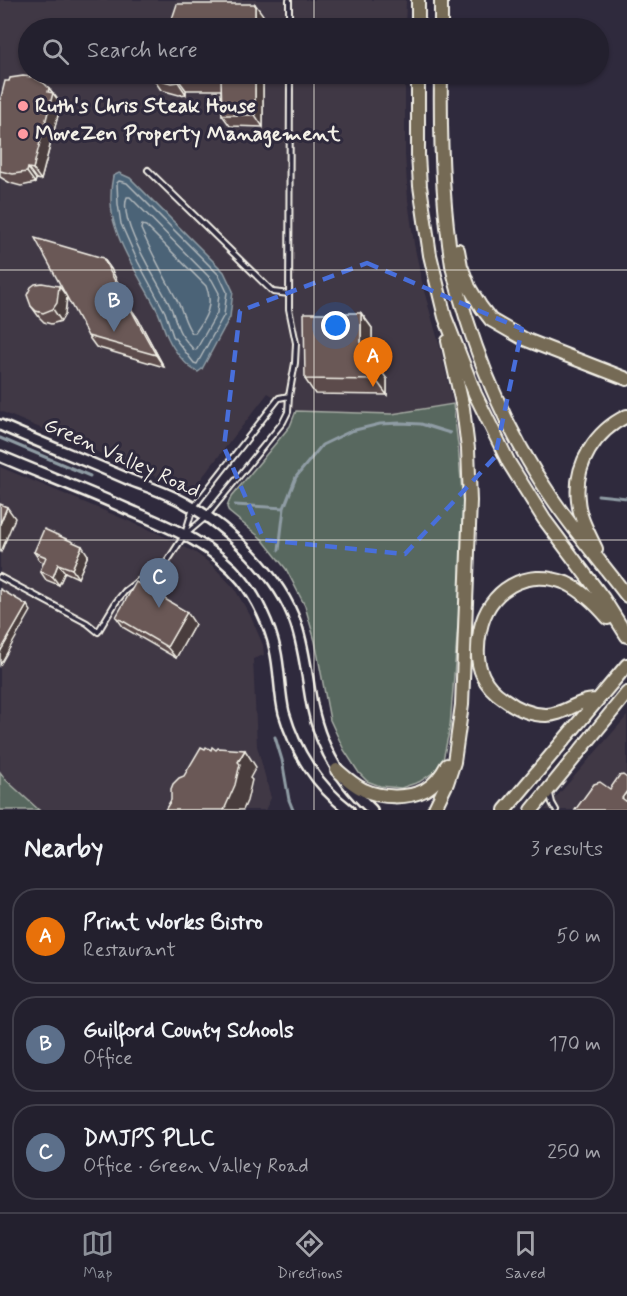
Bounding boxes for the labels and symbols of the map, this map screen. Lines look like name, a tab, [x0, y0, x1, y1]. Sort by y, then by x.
place label: Ruth's Chris Steak House	[35, 92, 256, 120]
marker: Ruth's Chris Steak House	[16, 99, 30, 113]
place label: MoveZen Property Management	[35, 120, 341, 148]
marker: MoveZen Property Management	[16, 127, 30, 141]
pin: B	[94, 282, 134, 332]
your location	[321, 311, 350, 340]
pin: A	[354, 338, 392, 387]
street label: Green Valley Road	[39, 411, 205, 505]
pin: C	[140, 558, 178, 608]

